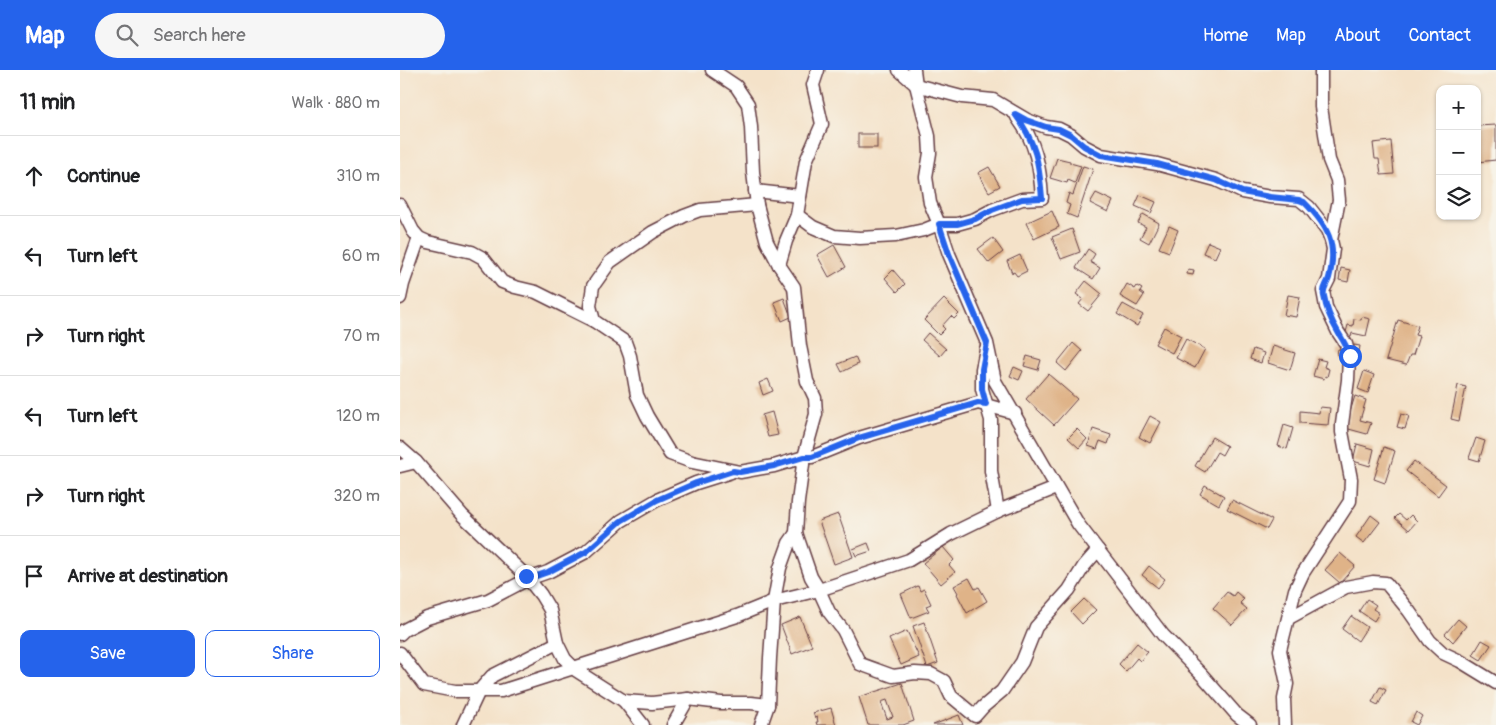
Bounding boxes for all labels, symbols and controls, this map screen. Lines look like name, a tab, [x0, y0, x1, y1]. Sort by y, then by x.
search box	[95, 13, 445, 58]
text: Map	[25, 21, 65, 50]
icon: search	[113, 21, 141, 49]
text: Search here	[153, 23, 246, 47]
text: Home	[1203, 24, 1248, 47]
text: Map	[1276, 24, 1306, 47]
text: About	[1334, 24, 1380, 47]
text: Contact	[1408, 24, 1471, 47]
map controls	[1436, 85, 1481, 220]
button: +	[1436, 85, 1481, 130]
text: 11 min	[20, 89, 75, 116]
text: Walk · 880 m	[292, 93, 380, 113]
button: −	[1436, 130, 1481, 175]
icon: ahead	[20, 162, 48, 190]
text: Continue	[67, 164, 140, 188]
text: 310 m	[336, 166, 380, 186]
button: layers	[1436, 175, 1481, 220]
icon: left	[20, 242, 48, 270]
text: Turn left	[67, 244, 137, 268]
text: 60 m	[342, 246, 380, 266]
icon: right	[20, 322, 48, 350]
text: Turn right	[67, 324, 145, 348]
text: 70 m	[343, 326, 380, 346]
route start	[1339, 345, 1362, 368]
icon: left	[20, 402, 48, 430]
text: Turn left	[67, 404, 137, 428]
text: 120 m	[336, 406, 380, 426]
icon: right	[20, 482, 48, 510]
text: Turn right	[67, 484, 145, 508]
text: 320 m	[334, 486, 380, 506]
icon: arrive	[20, 562, 48, 590]
text: Arrive at destination	[67, 564, 228, 588]
route end	[515, 565, 538, 588]
button: Save	[20, 630, 195, 677]
button: Share	[205, 630, 380, 677]

